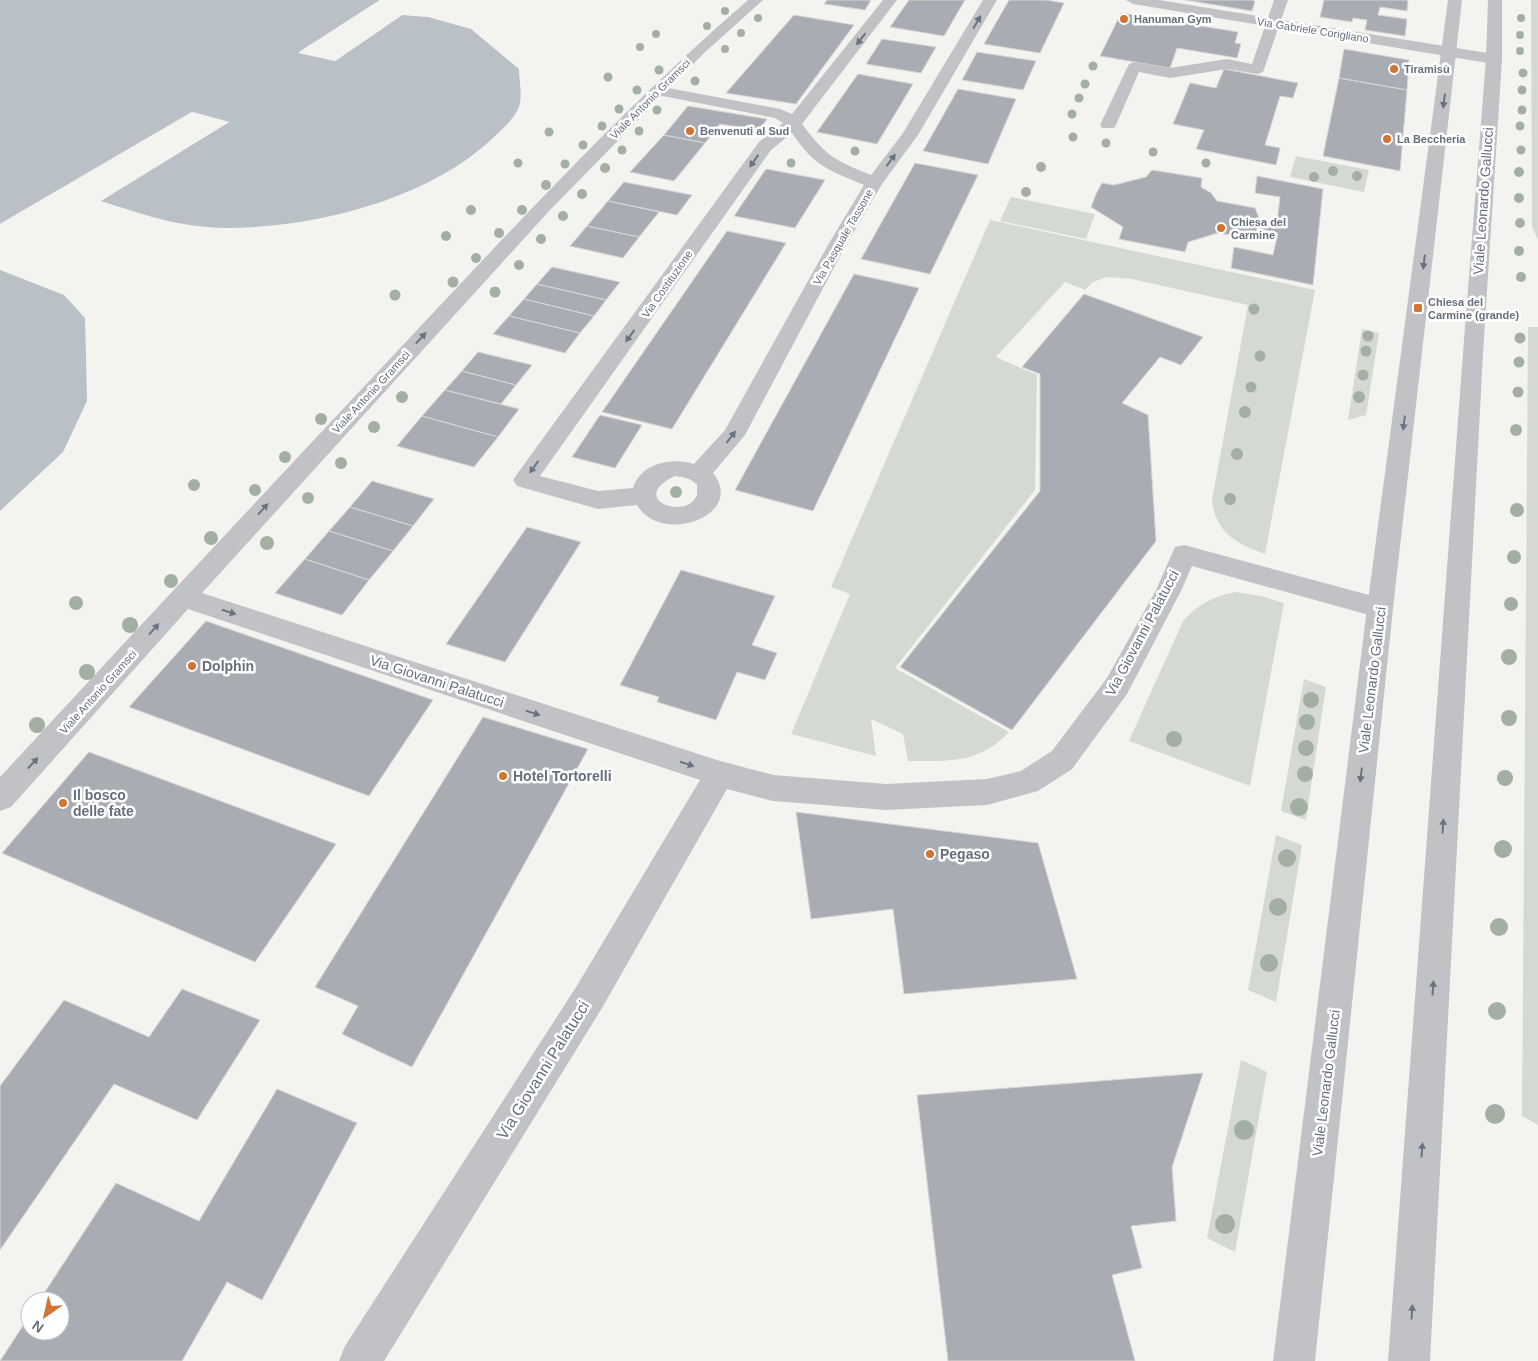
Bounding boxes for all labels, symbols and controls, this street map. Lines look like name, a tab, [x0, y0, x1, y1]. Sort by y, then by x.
marker: Hanuman Gym	[1118, 13, 1130, 25]
place label: Hanuman Gym	[1134, 13, 1212, 25]
street label: Via Gabriele Corigliano	[1256, 15, 1370, 45]
one-way arrow	[972, 16, 981, 29]
one-way arrow	[855, 32, 866, 45]
street label: Viale Antonio Gramsci	[608, 57, 692, 141]
marker: Tiramisù	[1388, 63, 1400, 75]
place label: Tiramisù	[1404, 63, 1450, 75]
one-way arrow	[1440, 93, 1448, 109]
marker: Benvenuti al Sud	[684, 125, 696, 137]
place label: Benvenuti al Sud	[700, 125, 789, 137]
street label: Viale Leonardo Gallucci	[1470, 127, 1496, 275]
marker: La Beccheria	[1381, 133, 1393, 145]
place label: La Beccheria	[1397, 133, 1466, 145]
one-way arrow	[886, 153, 896, 167]
one-way arrow	[749, 154, 759, 167]
street label: Via Pasquale Tassone	[811, 187, 875, 287]
place label: Chiesa del Carmine	[1231, 216, 1286, 241]
marker: Chiesa del Carmine	[1215, 222, 1227, 234]
street label: Via Costituzione	[639, 248, 695, 320]
one-way arrow	[1420, 254, 1428, 270]
place label: Chiesa del Carmine (grande)	[1428, 296, 1519, 321]
marker: Chiesa del Carmine (grande)	[1412, 302, 1424, 314]
one-way arrow	[624, 329, 635, 342]
one-way arrow	[415, 333, 427, 345]
street label: Viale Antonio Gramsci	[330, 348, 412, 436]
one-way arrow	[1400, 415, 1408, 431]
one-way arrow	[726, 431, 737, 444]
one-way arrow	[529, 460, 539, 474]
one-way arrow	[257, 503, 269, 515]
street label: Via Giovanni Palatucci	[1102, 568, 1182, 698]
street label: Viale Leonardo Gallucci	[1355, 606, 1389, 754]
one-way arrow	[222, 608, 237, 616]
one-way arrow	[148, 624, 160, 636]
street label: Viale Antonio Gramsci	[57, 648, 139, 736]
street label: Via Giovanni Palatucci	[368, 652, 506, 710]
place label: Dolphin	[202, 658, 254, 674]
marker: Dolphin	[186, 660, 198, 672]
one-way arrow	[526, 709, 541, 717]
one-way arrow	[27, 757, 39, 769]
one-way arrow	[680, 760, 695, 768]
place label: Hotel Tortorelli	[513, 768, 612, 784]
one-way arrow	[1357, 768, 1365, 784]
marker: Hotel Tortorelli	[497, 770, 509, 782]
place label: Il bosco delle fate	[73, 787, 134, 819]
marker: Il bosco delle fate	[57, 797, 69, 809]
one-way arrow	[1439, 818, 1447, 834]
place label: Pegaso	[940, 846, 990, 862]
marker: Pegaso	[924, 848, 936, 860]
one-way arrow	[1429, 980, 1437, 996]
street label: Via Giovanni Palatucci	[493, 998, 593, 1142]
street label: Viale Leonardo Gallucci	[1309, 1009, 1343, 1157]
one-way arrow	[1419, 1142, 1427, 1158]
north arrow	[20, 1291, 70, 1341]
one-way arrow	[1409, 1304, 1417, 1320]
text: N	[29, 1317, 46, 1336]

